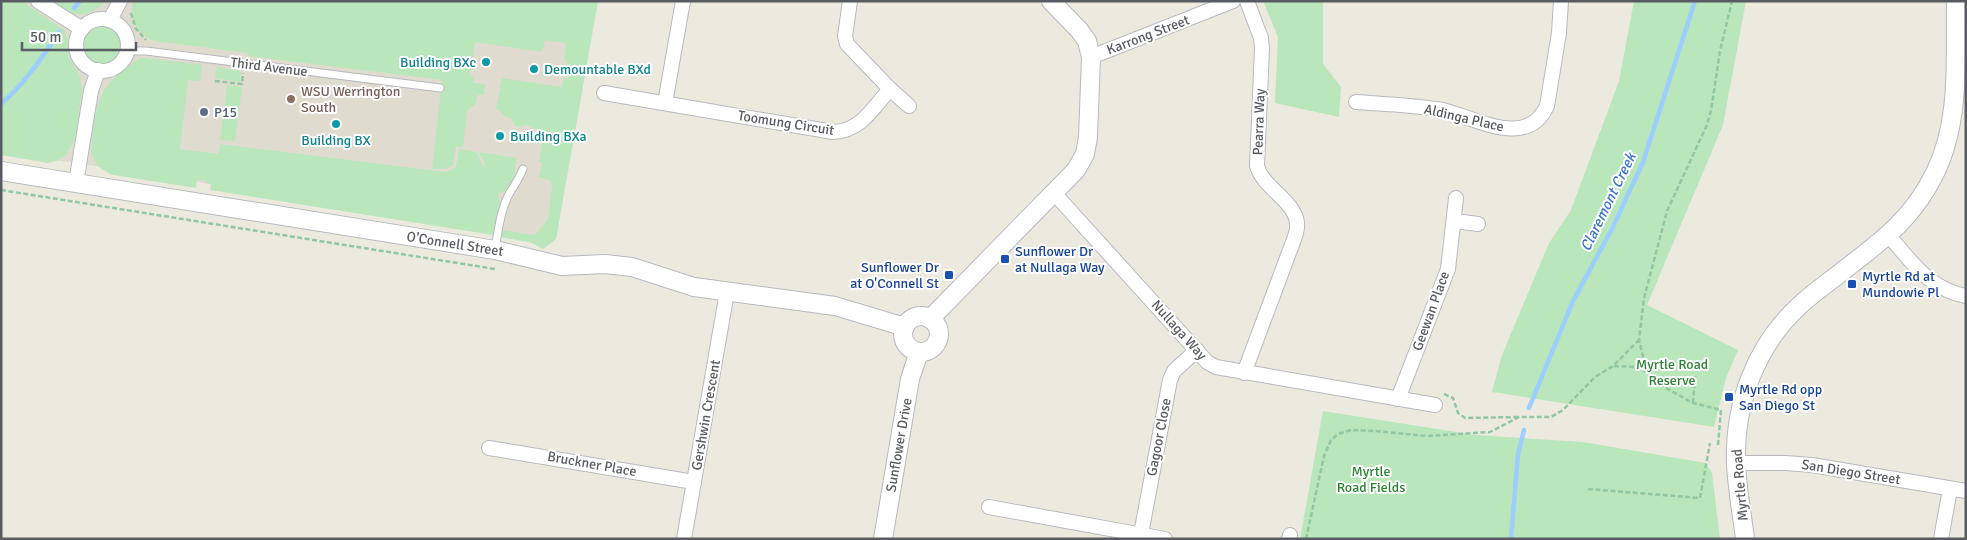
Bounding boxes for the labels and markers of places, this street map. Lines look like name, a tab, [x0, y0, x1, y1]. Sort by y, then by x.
place label: Building BXc	[400, 54, 476, 71]
marker: Building BXc	[480, 56, 492, 68]
place label: Demountable BXd	[544, 61, 651, 78]
marker: Demountable BXd	[528, 63, 540, 75]
place label: WSU Werrington South	[301, 83, 400, 116]
marker: WSU Werrington South	[285, 93, 297, 105]
place label: P15	[214, 104, 237, 121]
marker: P15	[198, 106, 210, 118]
marker: Building BX	[330, 118, 342, 130]
place label: Building BXa	[510, 128, 587, 145]
marker: Building BXa	[494, 130, 506, 142]
place label: Building BX	[301, 132, 371, 149]
place label: Sunflower Dr at Nullaga Way	[1015, 243, 1105, 276]
marker: Sunflower Dr at Nullaga Way	[999, 253, 1011, 265]
place label: Sunflower Dr at O'Connell St	[850, 259, 940, 292]
place label: Myrtle Rd at Mundowie Pl	[1862, 268, 1939, 301]
marker: Sunflower Dr at O'Connell St	[943, 269, 955, 281]
marker: Myrtle Rd at Mundowie Pl	[1846, 278, 1858, 290]
place label: Myrtle Rd opp San Diego St	[1739, 381, 1822, 414]
marker: Myrtle Rd opp San Diego St	[1723, 391, 1735, 403]

